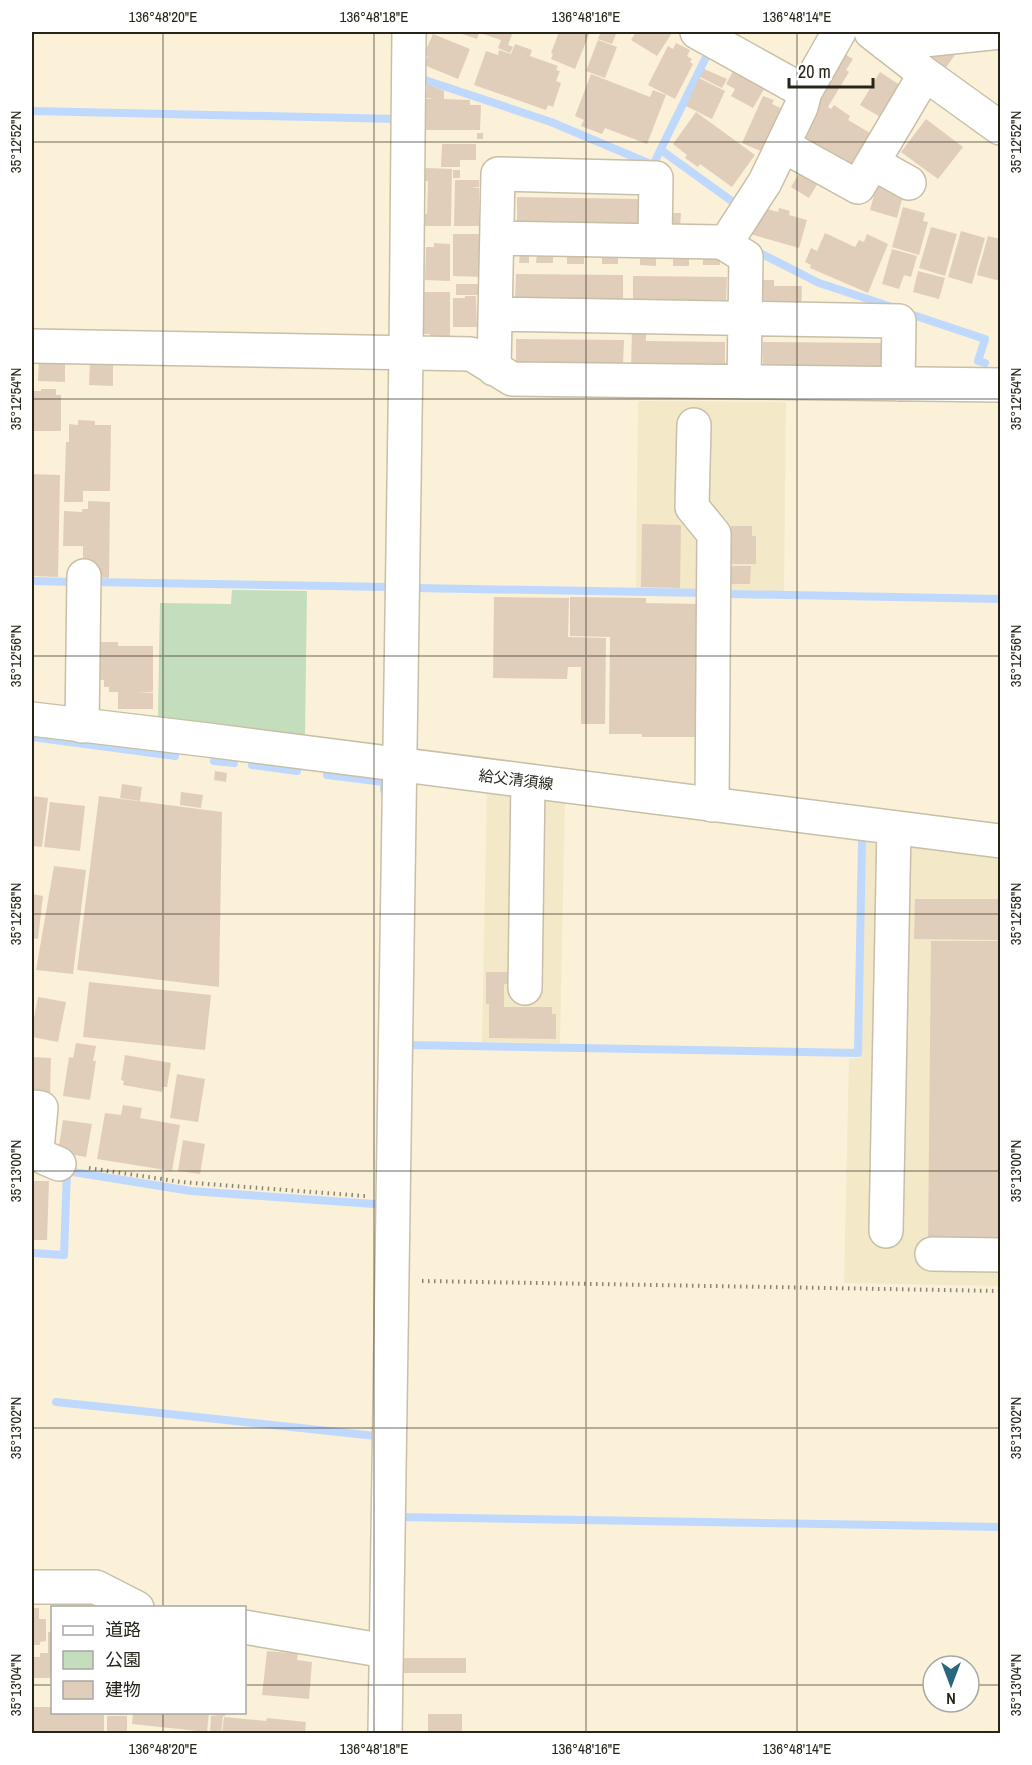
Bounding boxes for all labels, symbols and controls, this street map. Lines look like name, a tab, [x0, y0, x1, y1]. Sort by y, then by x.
text: 136°48'20"E	[129, 6, 197, 27]
text: 136°48'18"E	[340, 6, 408, 27]
text: 136°48'16"E	[552, 6, 620, 27]
text: 136°48'14"E	[763, 6, 831, 27]
scale bar	[789, 51, 873, 89]
text: 20 m	[798, 59, 831, 84]
text: 35°12'52"N	[5, 111, 26, 173]
text: 35°12'52"N	[1005, 111, 1026, 173]
text: 35°12'54"N	[5, 368, 26, 430]
text: 35°12'54"N	[1005, 368, 1026, 430]
text: 35°12'56"N	[5, 625, 26, 687]
text: 35°12'56"N	[1005, 625, 1026, 687]
street label: 給父清須線	[478, 765, 555, 794]
text: 35°12'58"N	[5, 883, 26, 945]
text: 35°12'58"N	[1005, 883, 1026, 945]
text: 35°13'00"N	[5, 1140, 26, 1202]
text: 35°13'00"N	[1005, 1140, 1026, 1202]
text: 35°13'02"N	[5, 1397, 26, 1459]
text: 35°13'02"N	[1005, 1397, 1026, 1459]
legend	[51, 1606, 246, 1714]
text: 道路	[105, 1617, 141, 1642]
text: 公園	[105, 1647, 141, 1672]
text: 35°13'04"N	[5, 1654, 26, 1716]
north arrow	[921, 1654, 981, 1714]
text: 35°13'04"N	[1005, 1654, 1026, 1716]
text: 建物	[105, 1677, 141, 1702]
text: N	[946, 1688, 956, 1710]
text: 136°48'20"E	[129, 1738, 197, 1759]
text: 136°48'18"E	[340, 1738, 408, 1759]
text: 136°48'16"E	[552, 1738, 620, 1759]
text: 136°48'14"E	[763, 1738, 831, 1759]

